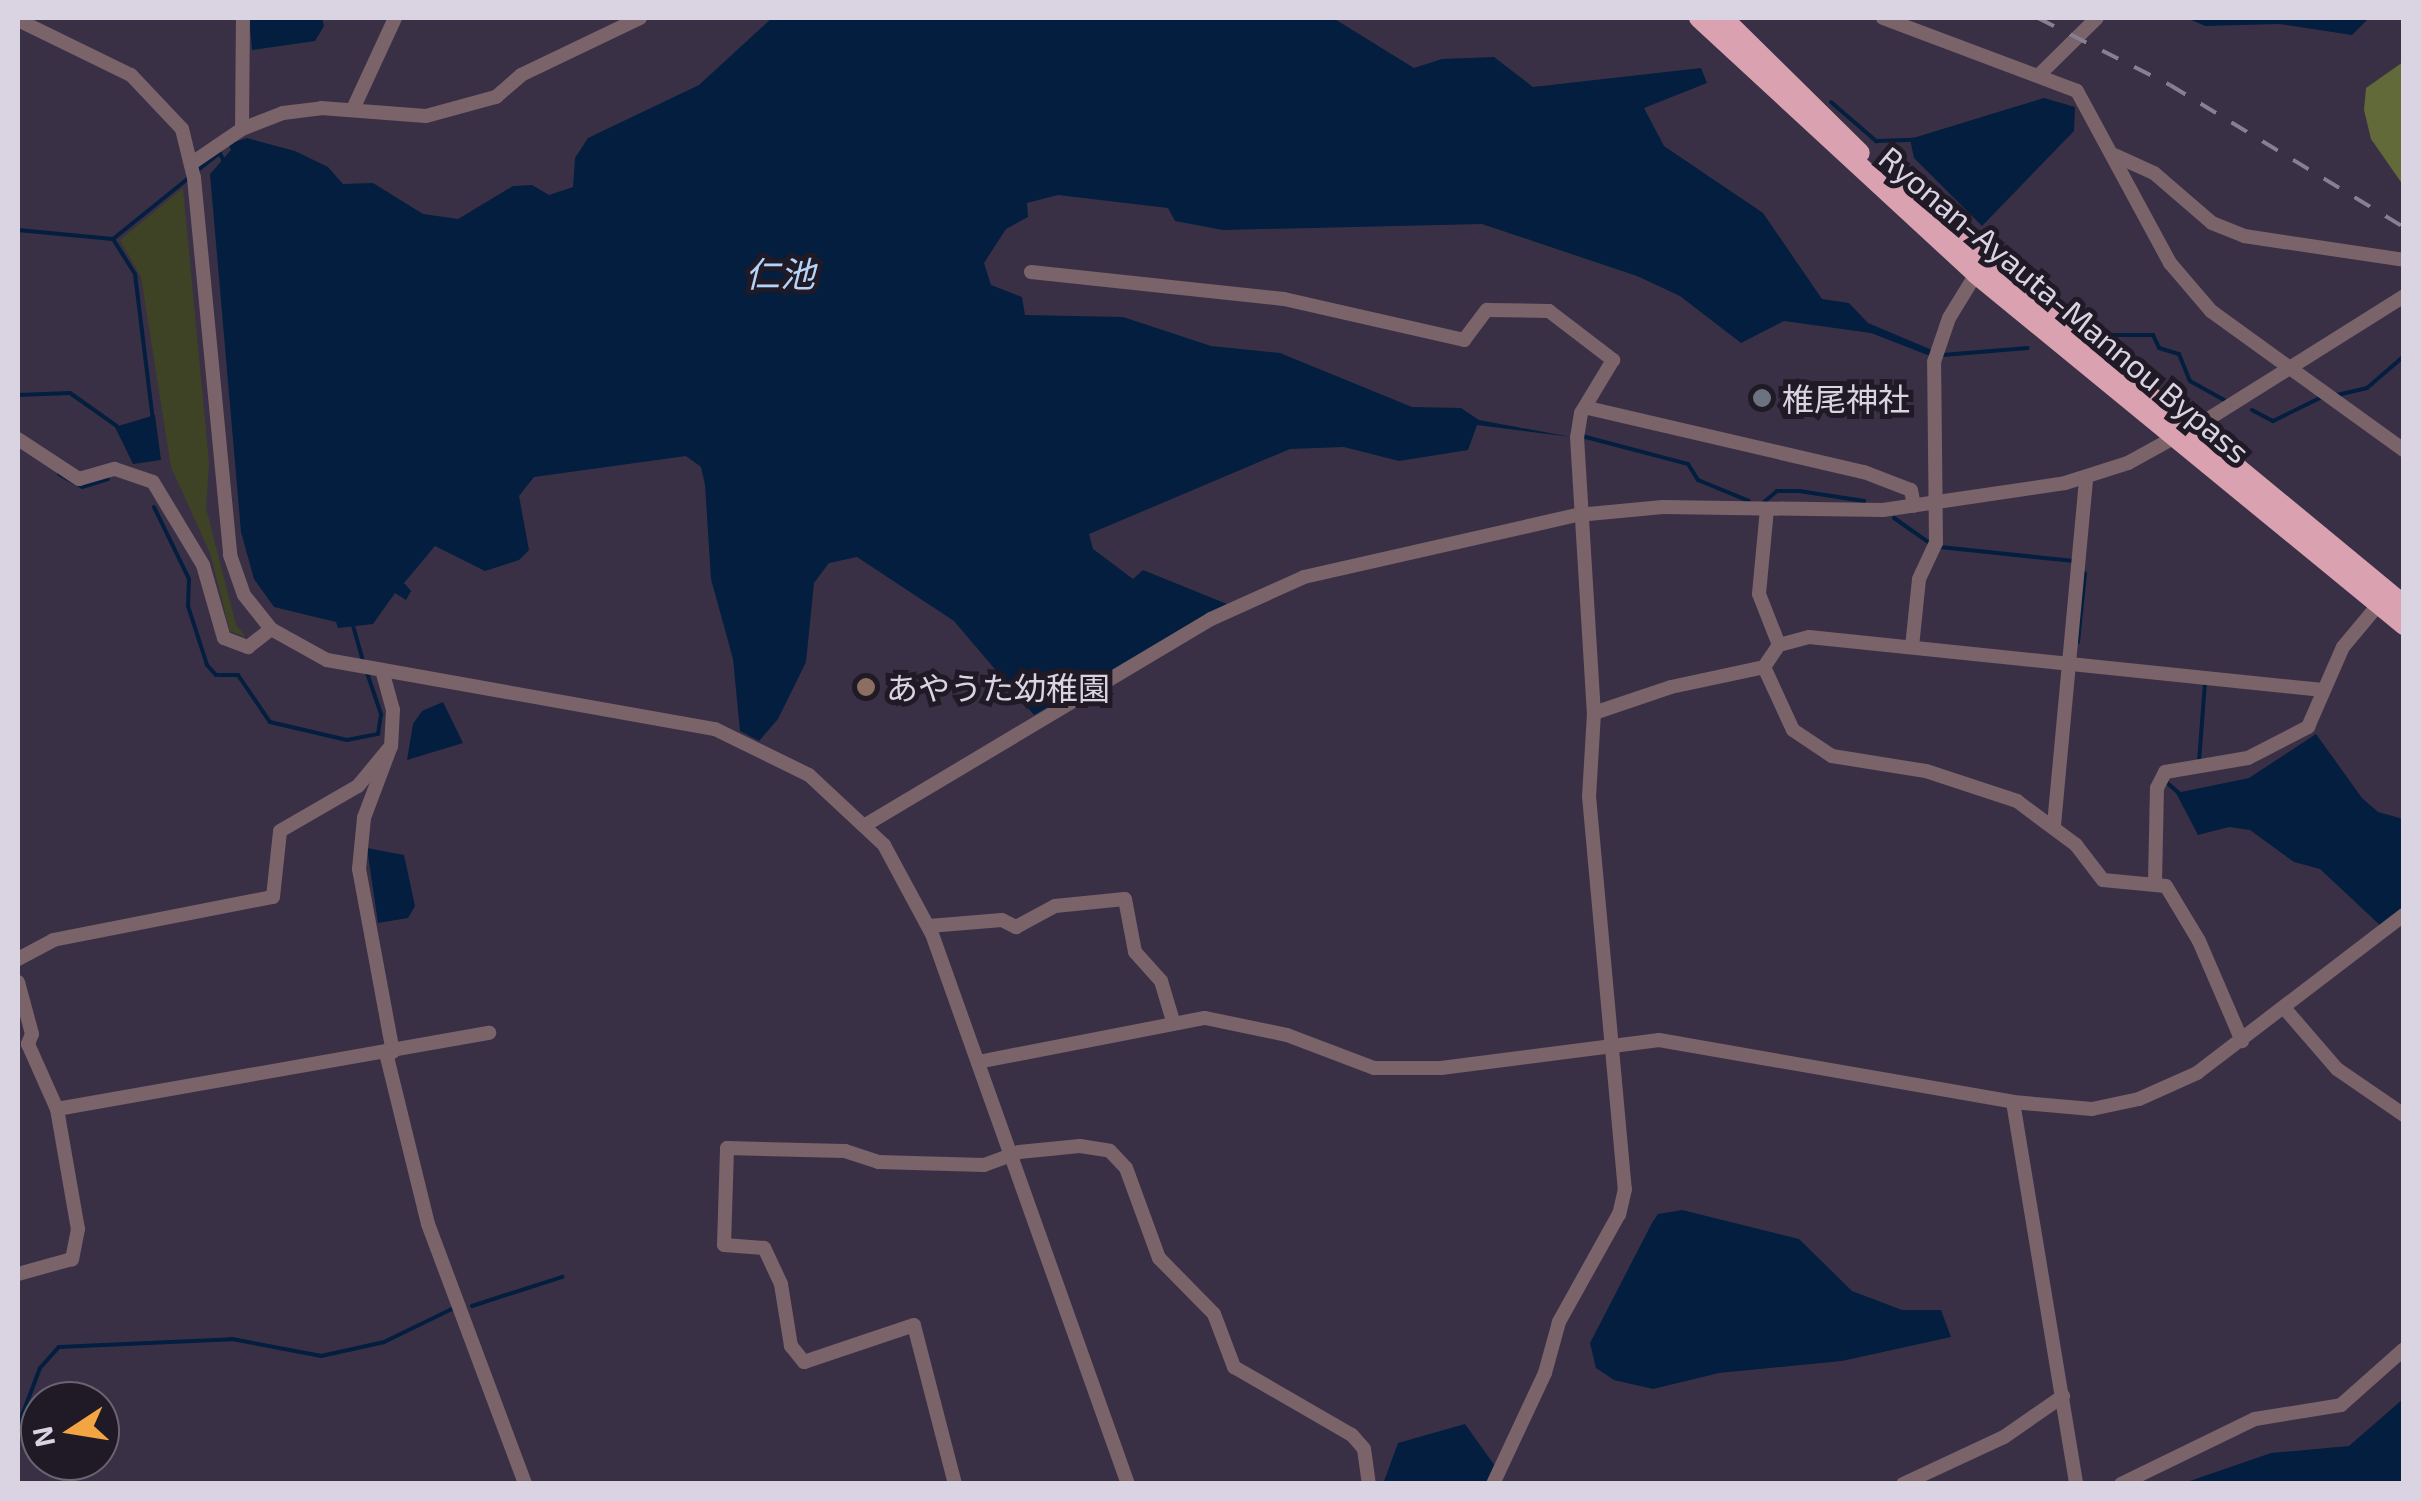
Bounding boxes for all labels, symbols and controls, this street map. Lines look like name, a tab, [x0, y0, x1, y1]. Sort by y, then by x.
street label: Ryonan-Ayauta-Mannou Bypass	[1872, 138, 2258, 470]
water label: 仁池	[745, 252, 815, 294]
place label: 椎尾神社	[1782, 379, 1910, 417]
marker: 椎尾神社	[1751, 387, 1773, 409]
place label: あやうた幼稚園	[886, 668, 1110, 706]
marker: あやうた幼稚園	[855, 676, 877, 698]
north arrow	[20, 1381, 120, 1481]
text: N	[24, 1423, 61, 1450]

